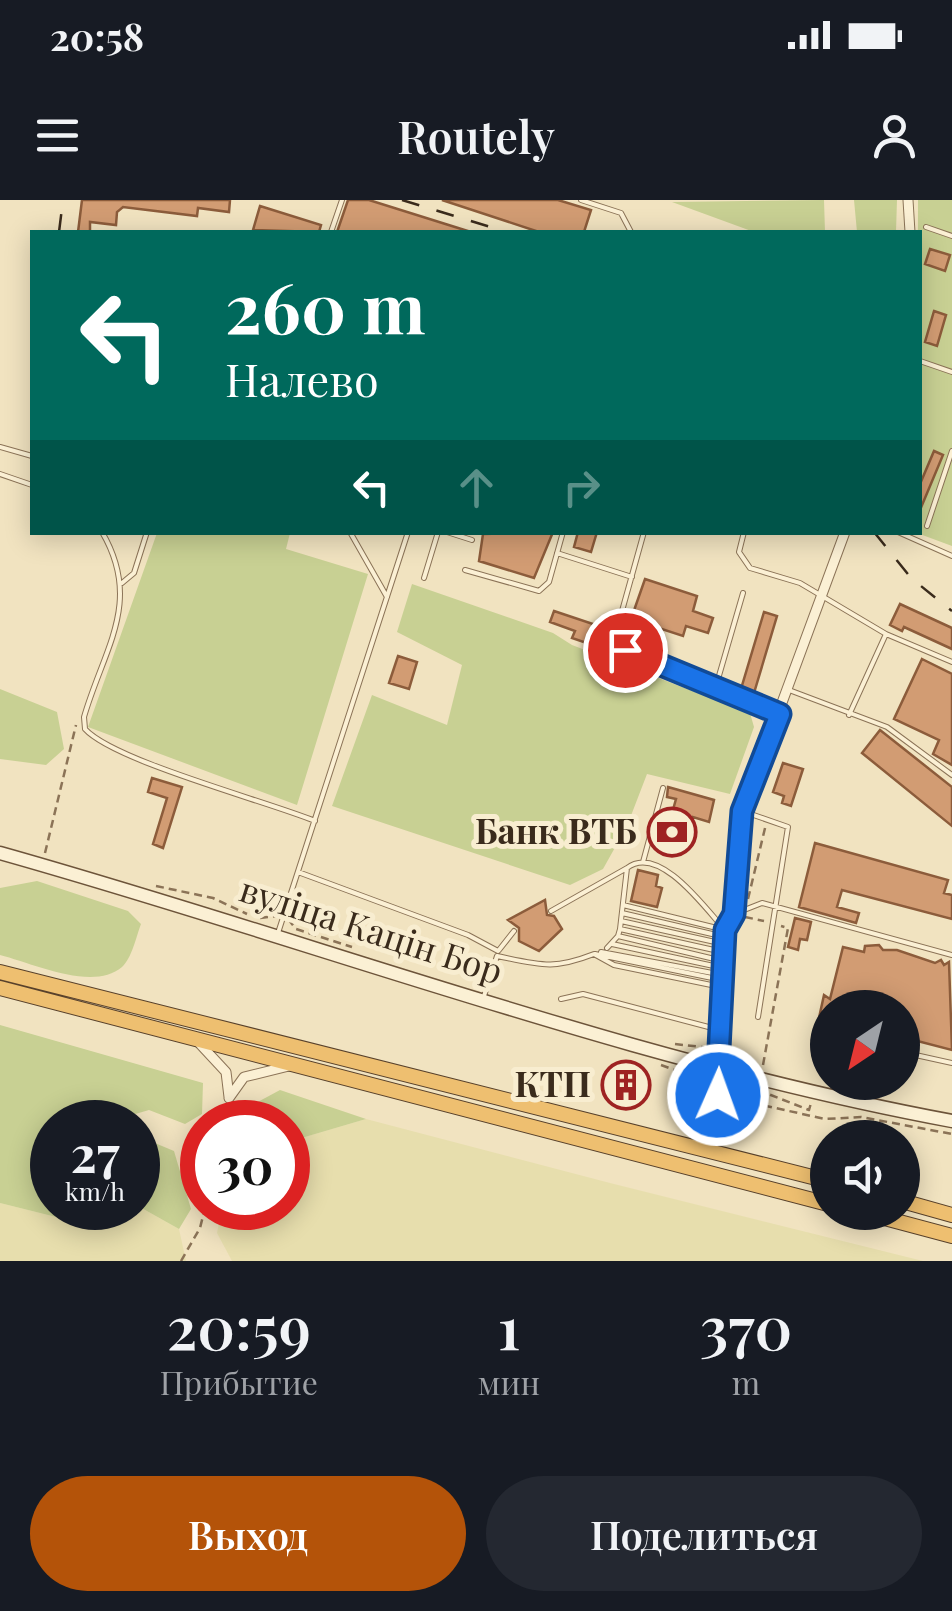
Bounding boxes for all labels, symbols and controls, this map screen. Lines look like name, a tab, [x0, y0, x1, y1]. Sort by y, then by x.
text: 20:58	[50, 10, 144, 61]
text: Routely	[397, 105, 555, 165]
icon: menu	[30, 108, 85, 163]
icon: person	[867, 108, 922, 163]
text: 260 m	[225, 258, 426, 352]
icon: left	[60, 270, 190, 400]
text: Налево	[225, 348, 379, 408]
icon: left	[344, 460, 399, 515]
icon: ahead	[449, 460, 504, 515]
icon: right	[554, 460, 609, 515]
pin	[583, 608, 668, 693]
icon: arrive	[598, 623, 653, 678]
place label: Банк ВТБ	[475, 806, 637, 853]
bank icon: Банк ВТБ	[646, 806, 698, 858]
street label: вуліца Кацін Бор	[234, 864, 509, 993]
north arrow	[810, 990, 920, 1100]
map controls	[810, 990, 920, 1230]
position arrow	[666, 1043, 770, 1147]
place label: КТП	[514, 1059, 591, 1106]
building icon: КТП	[600, 1059, 652, 1111]
speed limit sign: 30	[180, 1100, 310, 1230]
text: 27	[71, 1119, 119, 1186]
button: sound	[810, 1120, 920, 1230]
text: km/h	[65, 1174, 125, 1207]
text: 20:59	[167, 1285, 311, 1365]
text: 1	[497, 1285, 520, 1365]
text: 370	[700, 1285, 792, 1365]
text: Прибытие	[160, 1360, 318, 1403]
text: мин	[478, 1360, 540, 1403]
text: m	[732, 1360, 760, 1403]
button: Выход	[30, 1476, 466, 1591]
button: Поделиться	[486, 1476, 922, 1591]

